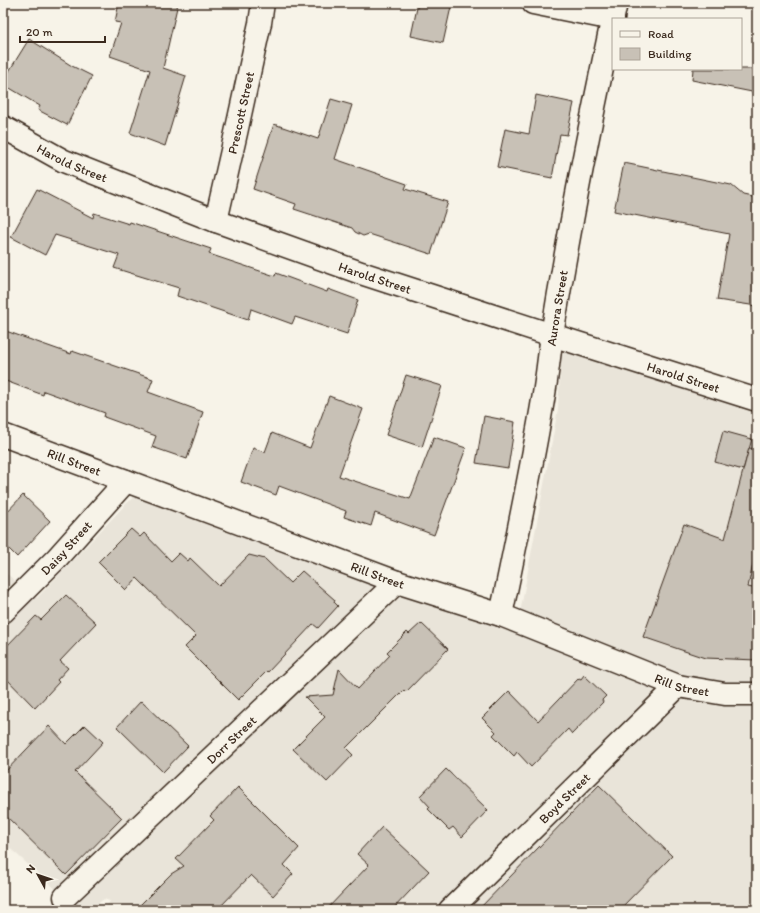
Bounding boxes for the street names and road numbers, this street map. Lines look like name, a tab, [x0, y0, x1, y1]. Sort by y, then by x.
street label: Prescott Street	[224, 70, 257, 155]
street label: Harold Street	[34, 140, 110, 185]
street label: Harold Street	[337, 258, 413, 296]
street label: Aurora Street	[543, 269, 570, 347]
street label: Harold Street	[645, 358, 722, 395]
street label: Rill Street	[45, 445, 103, 478]
street label: Daisy Street	[37, 517, 94, 578]
street label: Rill Street	[349, 558, 407, 591]
street label: Rill Street	[653, 670, 711, 699]
street label: Dorr Street	[203, 712, 259, 766]
street label: Boyd Street	[535, 769, 593, 826]

